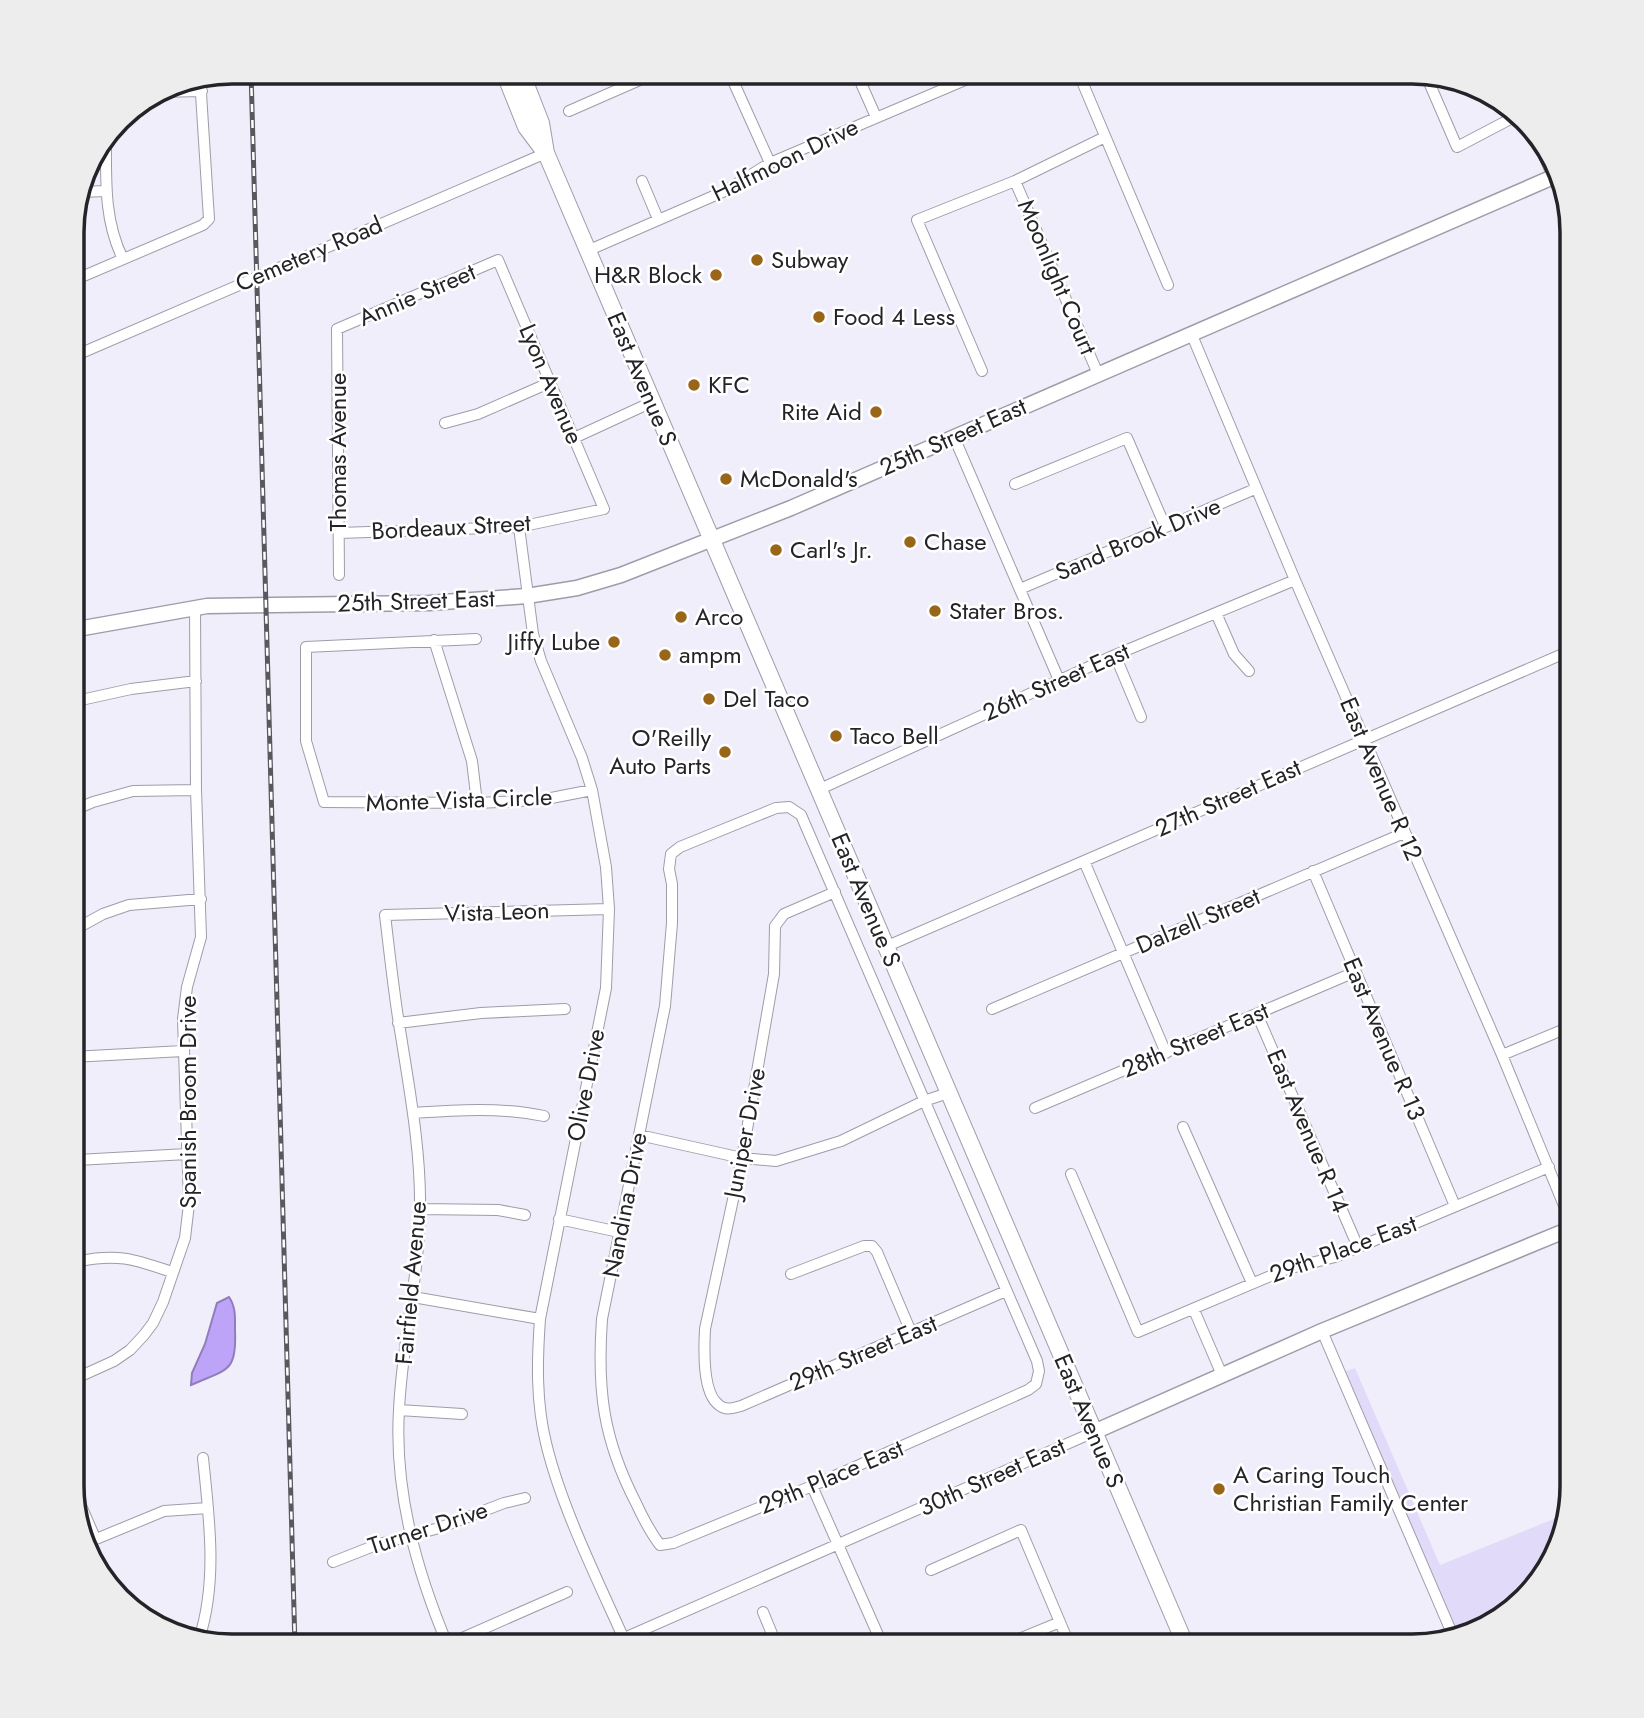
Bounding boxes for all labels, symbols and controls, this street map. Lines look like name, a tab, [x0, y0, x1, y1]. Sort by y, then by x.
street label: Halfmoon Drive	[706, 109, 864, 210]
street label: Moonlight Court	[1009, 194, 1106, 360]
street label: Cemetery Road	[230, 207, 388, 300]
place label: Subway	[771, 242, 849, 277]
marker: Subway	[749, 252, 765, 268]
street label: Annie Street	[353, 254, 481, 335]
place label: H&R Block	[594, 257, 702, 292]
marker: H&R Block	[708, 267, 724, 283]
place label: Food 4 Less	[833, 299, 955, 334]
street label: East Avenue S	[599, 306, 686, 451]
marker: Food 4 Less	[811, 309, 827, 325]
street label: Lyon Avenue	[510, 318, 592, 449]
place label: KFC	[708, 367, 750, 402]
street label: Thomas Avenue	[320, 373, 355, 531]
marker: KFC	[686, 377, 702, 393]
street label: 25th Street East	[874, 388, 1032, 485]
place label: Rite Aid	[781, 394, 862, 429]
marker: Rite Aid	[868, 404, 884, 420]
place label: McDonald's	[740, 461, 858, 496]
marker: McDonald's	[718, 471, 734, 487]
street label: Sand Brook Drive	[1050, 488, 1226, 589]
street label: Bordeaux Street	[370, 505, 532, 548]
place label: Chase	[924, 524, 987, 559]
place label: Carl's Jr.	[790, 532, 873, 567]
marker: Chase	[902, 534, 918, 550]
marker: Carl's Jr.	[768, 542, 784, 558]
street label: 25th Street East	[337, 580, 495, 621]
place label: Stater Bros.	[949, 593, 1064, 628]
place label: Arco	[695, 599, 743, 634]
marker: Stater Bros.	[927, 603, 943, 619]
marker: Arco	[673, 609, 689, 625]
place label: Jiffy Lube	[505, 624, 600, 659]
street label: 26th Street East	[977, 633, 1135, 730]
marker: Jiffy Lube	[606, 634, 622, 650]
place label: ampm	[679, 637, 742, 672]
marker: ampm	[657, 647, 673, 663]
place label: Del Taco	[723, 681, 809, 716]
marker: Del Taco	[701, 691, 717, 707]
street label: East Avenue R 12	[1331, 692, 1432, 866]
place label: Taco Bell	[850, 718, 939, 753]
place label: O'Reilly Auto Parts	[609, 720, 711, 783]
marker: Taco Bell	[828, 728, 844, 744]
marker: O'Reilly Auto Parts	[717, 744, 733, 760]
street label: 27th Street East	[1149, 750, 1307, 845]
street label: Monte Vista Circle	[365, 779, 553, 820]
street label: East Avenue S	[823, 827, 910, 972]
street label: Dalzell Street	[1130, 879, 1266, 962]
street label: Vista Leon	[444, 892, 550, 931]
street label: East Avenue R 13	[1334, 952, 1435, 1126]
street label: 28th Street East	[1116, 993, 1274, 1086]
street label: Spanish Broom Drive	[170, 995, 205, 1209]
street label: Olive Drive	[557, 1026, 614, 1144]
street label: East Avenue R 14	[1258, 1044, 1359, 1218]
street label: Juniper Drive	[714, 1065, 774, 1204]
street label: Nandina Drive	[593, 1129, 656, 1281]
street label: Fairfield Avenue	[386, 1200, 435, 1366]
street label: 29th Place East	[1264, 1206, 1422, 1291]
street label: 29th Street East	[783, 1306, 942, 1399]
street label: East Avenue S	[1046, 1348, 1133, 1493]
street label: 30th Street East	[913, 1428, 1071, 1525]
street label: 29th Place East	[753, 1430, 909, 1523]
place label: A Caring Touch Christian Family Center	[1233, 1457, 1469, 1520]
marker: A Caring Touch Christian Family Center	[1211, 1481, 1227, 1497]
street label: Turner Drive	[364, 1492, 492, 1563]

